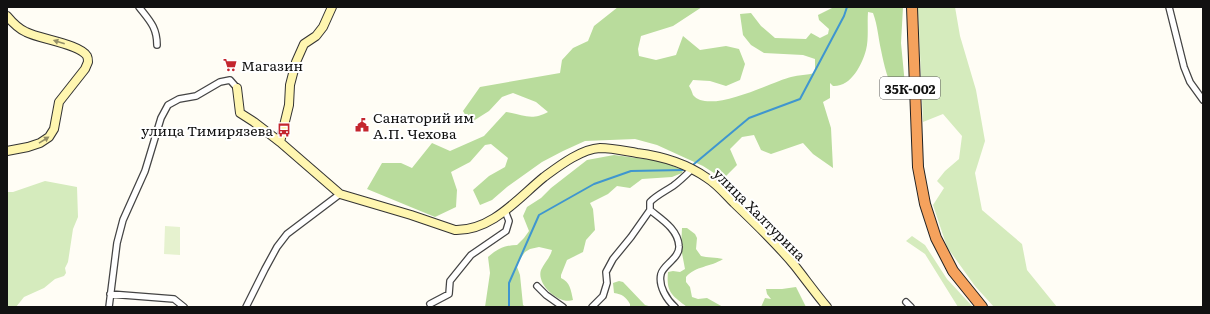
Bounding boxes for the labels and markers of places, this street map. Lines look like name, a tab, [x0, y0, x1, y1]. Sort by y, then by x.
place label: Магазин	[241, 55, 303, 75]
supermarket icon: Магазин	[222, 57, 238, 73]
place label: Санаторий им А.П. Чехова	[373, 107, 474, 143]
public building icon: Санаторий им А.П. Чехова	[354, 117, 370, 133]
place label: улица Тимирязева	[141, 120, 273, 140]
bus stop icon: улица Тимирязева	[276, 122, 292, 138]

